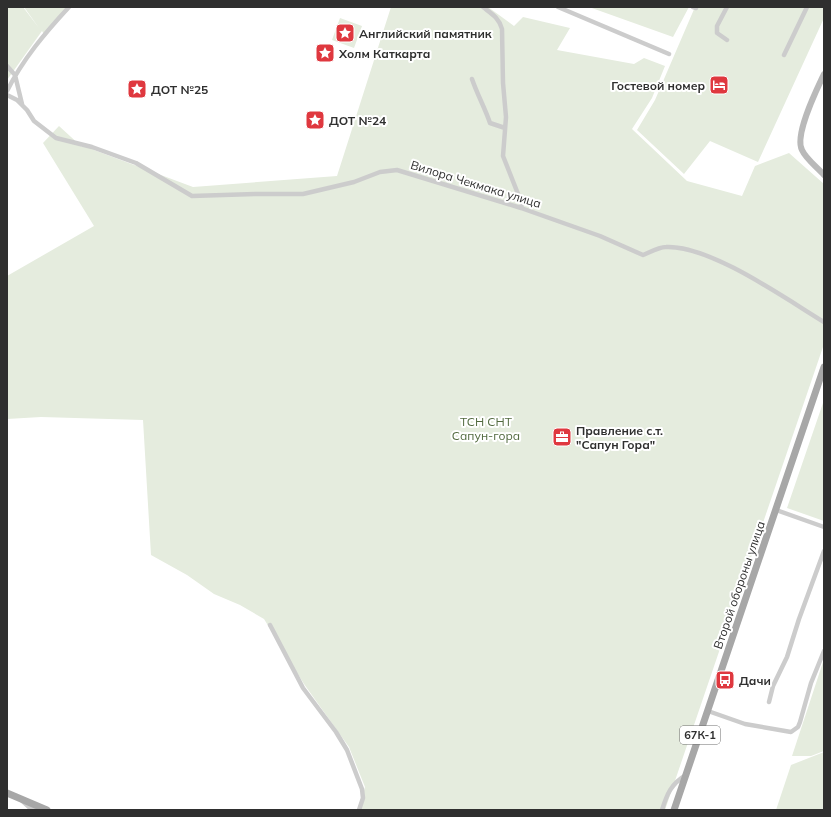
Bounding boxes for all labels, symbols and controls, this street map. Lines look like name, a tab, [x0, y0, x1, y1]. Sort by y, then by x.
place icon: Английский памятник	[334, 22, 356, 44]
place label: Английский памятник	[359, 26, 492, 41]
place icon: Холм Каткарта	[314, 42, 336, 64]
place label: Холм Каткарта	[338, 46, 430, 61]
hotel icon: Гостевой номер	[708, 74, 730, 96]
place icon: ДОТ №25	[126, 78, 148, 100]
place label: Гостевой номер	[611, 78, 705, 93]
place label: ДОТ №25	[151, 82, 208, 97]
place icon: ДОТ №24	[304, 109, 326, 131]
place label: ДОТ №24	[329, 113, 386, 128]
street label: Вилора Чекмака улица	[409, 157, 543, 211]
park label: ТСН СНТ Сапун-гора	[452, 414, 520, 443]
place label: Правление с.т. "Сапун Гора"	[576, 423, 663, 452]
office icon: Правление с.т. "Сапун Гора"	[551, 426, 573, 448]
street label: Второй обороны улица	[710, 519, 768, 651]
bus stop icon: Дачи	[714, 669, 736, 691]
place label: Дачи	[739, 673, 771, 688]
road number: 67К-1	[680, 726, 720, 744]

